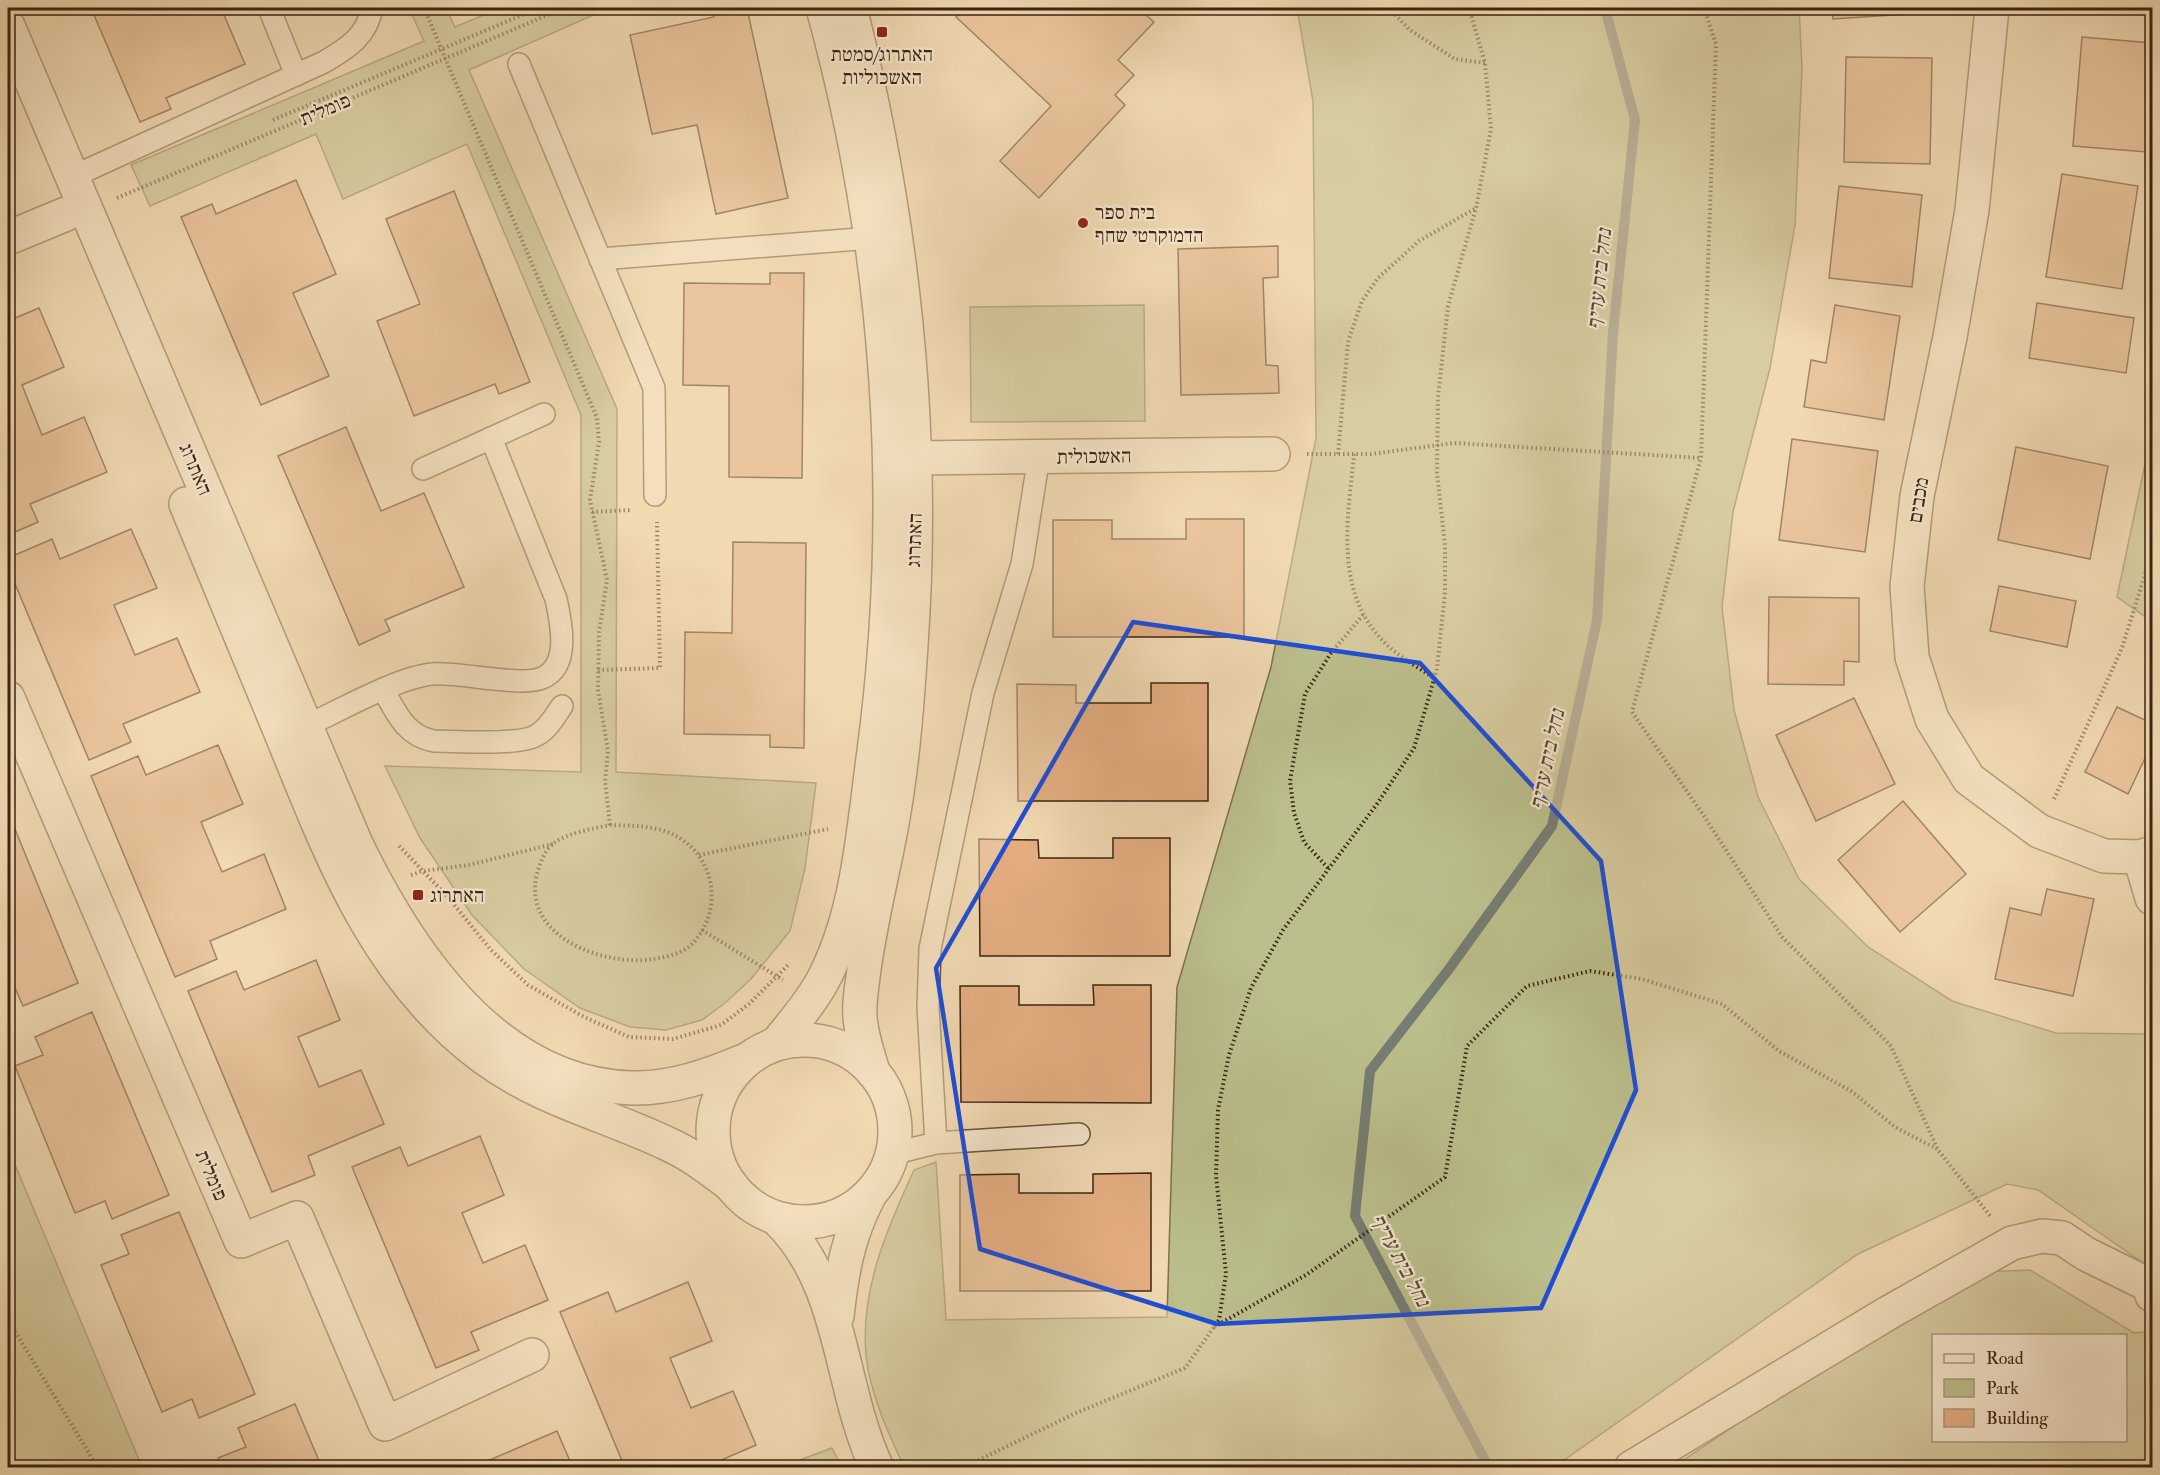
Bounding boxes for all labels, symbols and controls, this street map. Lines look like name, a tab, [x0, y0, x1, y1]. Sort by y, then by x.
marker: האתרוג/סמטת האשכוליות	[875, 25, 889, 39]
place label: האתרוג/סמטת האשכוליות	[831, 42, 933, 90]
street label: פומלית	[296, 88, 354, 131]
place label: בית ספר הדמוקרטי שחף	[1095, 200, 1204, 248]
marker: בית ספר הדמוקרטי שחף	[1076, 216, 1090, 230]
water label: נחל בית עריף	[1581, 225, 1618, 331]
street label: האתרוג	[173, 439, 218, 499]
street label: האשכולית	[1056, 443, 1132, 470]
street label: מכבים	[1903, 475, 1934, 525]
street label: האתרוג	[901, 512, 928, 568]
water label: נחל בית עריף	[1524, 705, 1572, 811]
place label: האתרוג	[430, 883, 484, 908]
marker: האתרוג	[411, 888, 425, 902]
street label: פומלית	[190, 1146, 233, 1204]
water label: נחל בית עריף	[1365, 1209, 1437, 1313]
legend	[1932, 1334, 2127, 1442]
text: Road	[1986, 1347, 2024, 1370]
text: Park	[1986, 1377, 2019, 1400]
text: Building	[1986, 1407, 2049, 1430]

